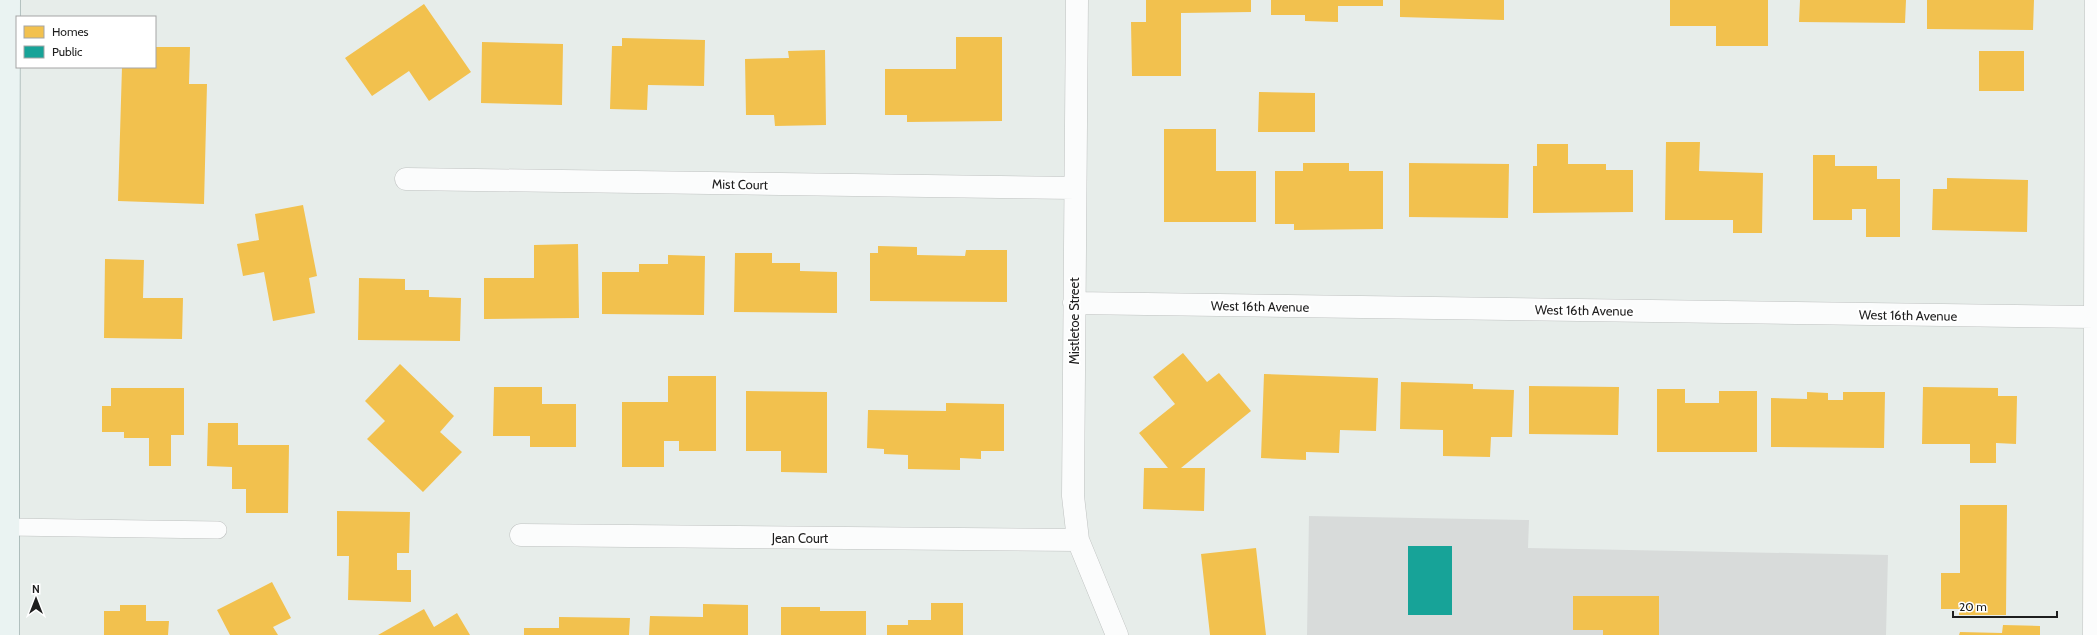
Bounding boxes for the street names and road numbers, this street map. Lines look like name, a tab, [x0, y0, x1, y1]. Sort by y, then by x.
street label: Mist Court	[712, 176, 769, 192]
street label: Mistletoe Street	[1066, 277, 1082, 365]
street label: West 16th Avenue	[1211, 297, 1310, 315]
street label: West 16th Avenue	[1535, 301, 1634, 319]
street label: West 16th Avenue	[1859, 306, 1958, 324]
street label: Jean Court	[771, 530, 829, 546]

